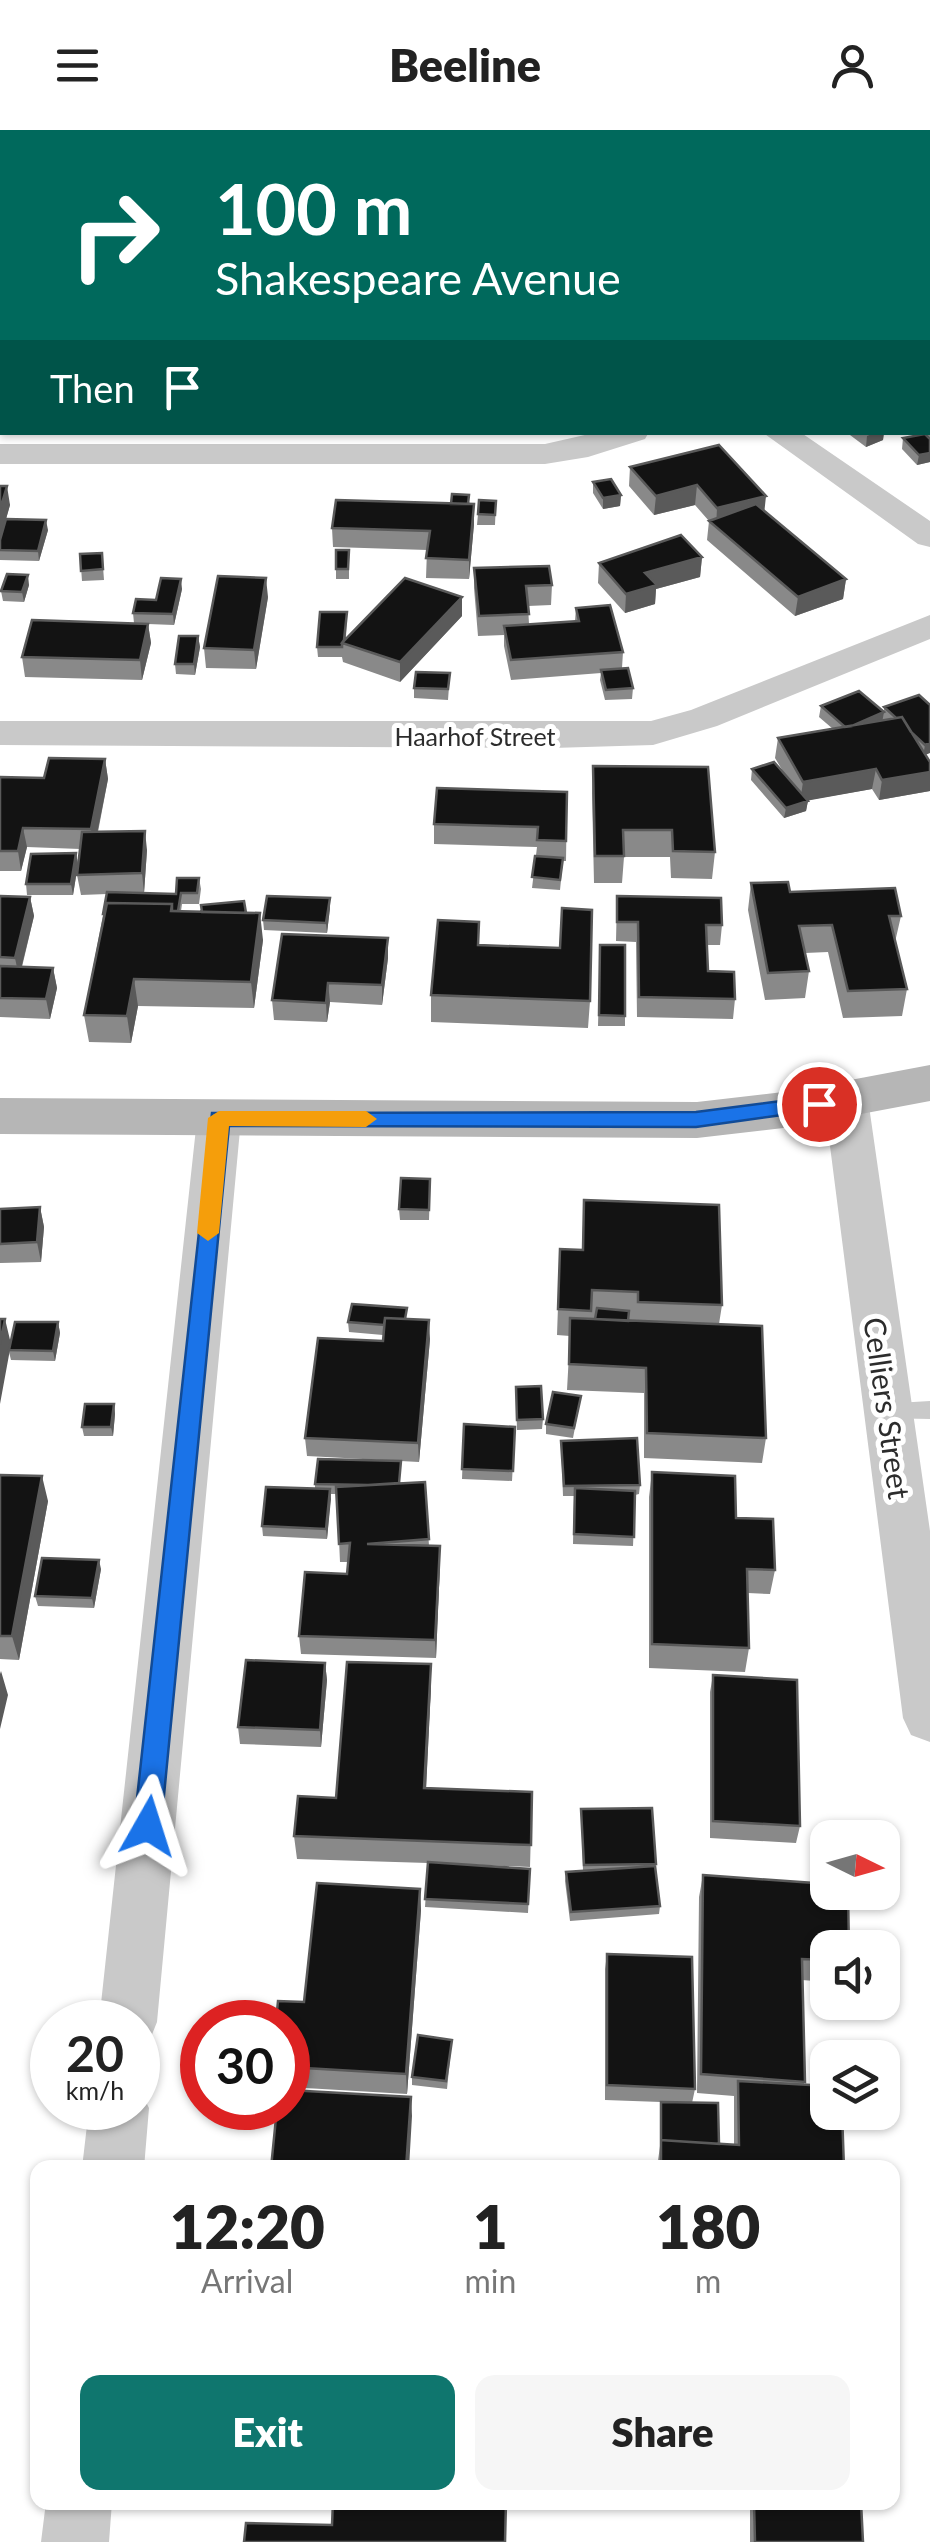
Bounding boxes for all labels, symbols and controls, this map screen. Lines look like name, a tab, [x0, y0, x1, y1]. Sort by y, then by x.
icon: menu	[50, 38, 105, 93]
text: Beeline	[389, 38, 541, 92]
icon: person	[825, 38, 880, 93]
text: 100 m	[215, 166, 412, 250]
icon: right	[50, 170, 180, 300]
text: Shakespeare Avenue	[215, 251, 621, 305]
icon: arrive	[155, 360, 210, 415]
text: Then	[50, 365, 135, 411]
street label: Haarhof Street	[394, 721, 556, 751]
pin	[777, 1062, 862, 1147]
icon: arrive	[792, 1077, 847, 1132]
street label: Celliers Street	[857, 1315, 919, 1501]
position arrow	[96, 1774, 200, 1878]
north arrow	[810, 1820, 900, 1910]
map controls	[810, 1820, 900, 2130]
button: sound	[810, 1930, 900, 2020]
speed limit sign: 30	[180, 2000, 310, 2130]
text: 20	[66, 2023, 124, 2083]
button: layers	[810, 2040, 900, 2130]
text: km/h	[66, 2075, 124, 2105]
text: 12:20	[170, 2190, 325, 2262]
text: 1	[473, 2190, 508, 2262]
text: 180	[656, 2190, 760, 2262]
text: Arrival	[201, 2261, 293, 2300]
text: min	[464, 2261, 516, 2300]
text: m	[695, 2261, 721, 2300]
button: Exit	[80, 2375, 455, 2490]
button: Share	[475, 2375, 850, 2490]

